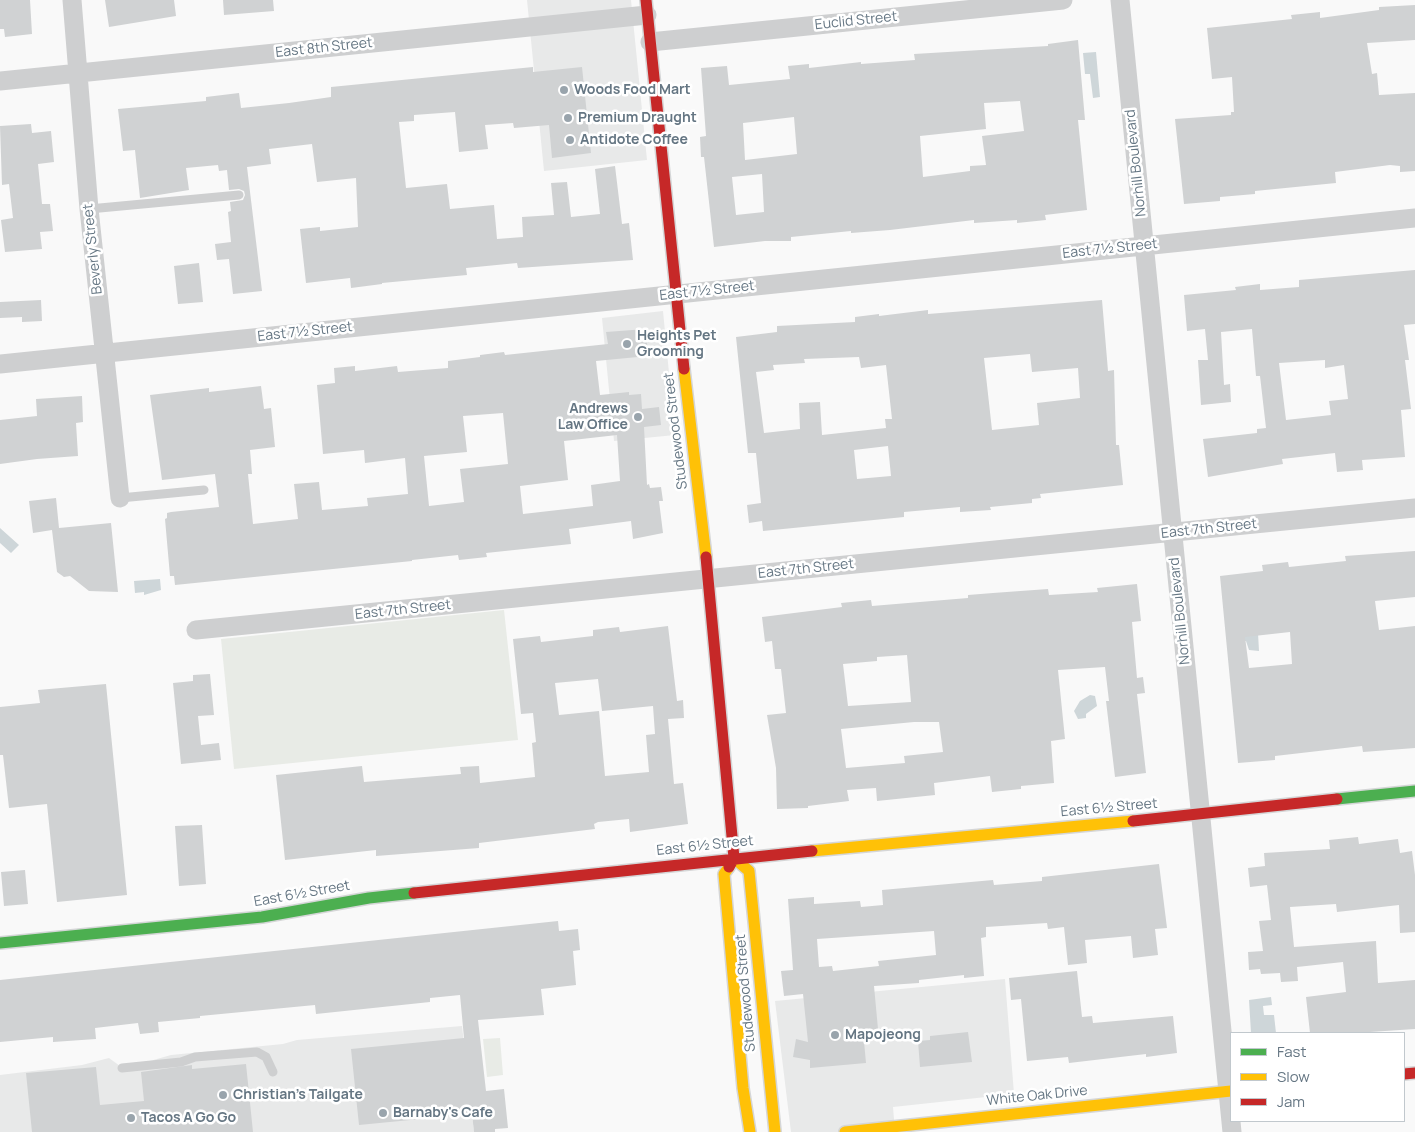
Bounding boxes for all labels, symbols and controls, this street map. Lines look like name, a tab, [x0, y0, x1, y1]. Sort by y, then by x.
street label: Euclid Street	[814, 8, 898, 34]
street label: East 8th Street	[275, 35, 373, 61]
place label: Woods Food Mart	[574, 82, 691, 98]
marker: Woods Food Mart	[558, 84, 570, 96]
street label: Norhill Boulevard	[1122, 108, 1150, 218]
place label: Premium Draught	[578, 110, 697, 126]
marker: Premium Draught	[562, 112, 574, 124]
place label: Antidote Coffee	[580, 132, 688, 148]
marker: Antidote Coffee	[564, 134, 576, 146]
street label: Beverly Street	[80, 203, 106, 295]
street label: East 7½ Street	[1062, 236, 1158, 262]
street label: East 7½ Street	[659, 278, 755, 304]
street label: East 7½ Street	[257, 319, 353, 345]
place label: Heights Pet Grooming	[637, 328, 717, 361]
marker: Heights Pet Grooming	[621, 338, 633, 350]
street label: Studewood Street	[660, 371, 692, 491]
place label: Andrews Law Office	[558, 401, 628, 434]
marker: Andrews Law Office	[632, 411, 644, 423]
street label: East 7th Street	[1160, 516, 1258, 542]
street label: East 7th Street	[757, 556, 855, 582]
street label: Norhill Boulevard	[1166, 556, 1194, 666]
street label: East 7th Street	[354, 597, 452, 623]
street label: East 6½ Street	[1060, 795, 1158, 821]
street label: East 6½ Street	[656, 833, 754, 859]
street label: East 6½ Street	[253, 877, 351, 911]
street label: Studewood Street	[732, 933, 760, 1053]
place label: Mapojeong	[845, 1027, 921, 1043]
marker: Mapojeong	[829, 1029, 841, 1041]
legend	[1230, 1032, 1405, 1122]
text: Fast	[1277, 1041, 1306, 1062]
text: Slow	[1277, 1066, 1310, 1087]
street label: White Oak Drive	[986, 1082, 1088, 1110]
place label: Christian’s Tailgate	[233, 1087, 363, 1103]
marker: Christian’s Tailgate	[217, 1089, 229, 1101]
text: Jam	[1277, 1091, 1305, 1112]
place label: Barnaby's Cafe	[393, 1105, 493, 1121]
marker: Barnaby's Cafe	[377, 1107, 389, 1119]
place label: Tacos A Go Go	[141, 1110, 236, 1126]
marker: Tacos A Go Go	[125, 1112, 137, 1124]

